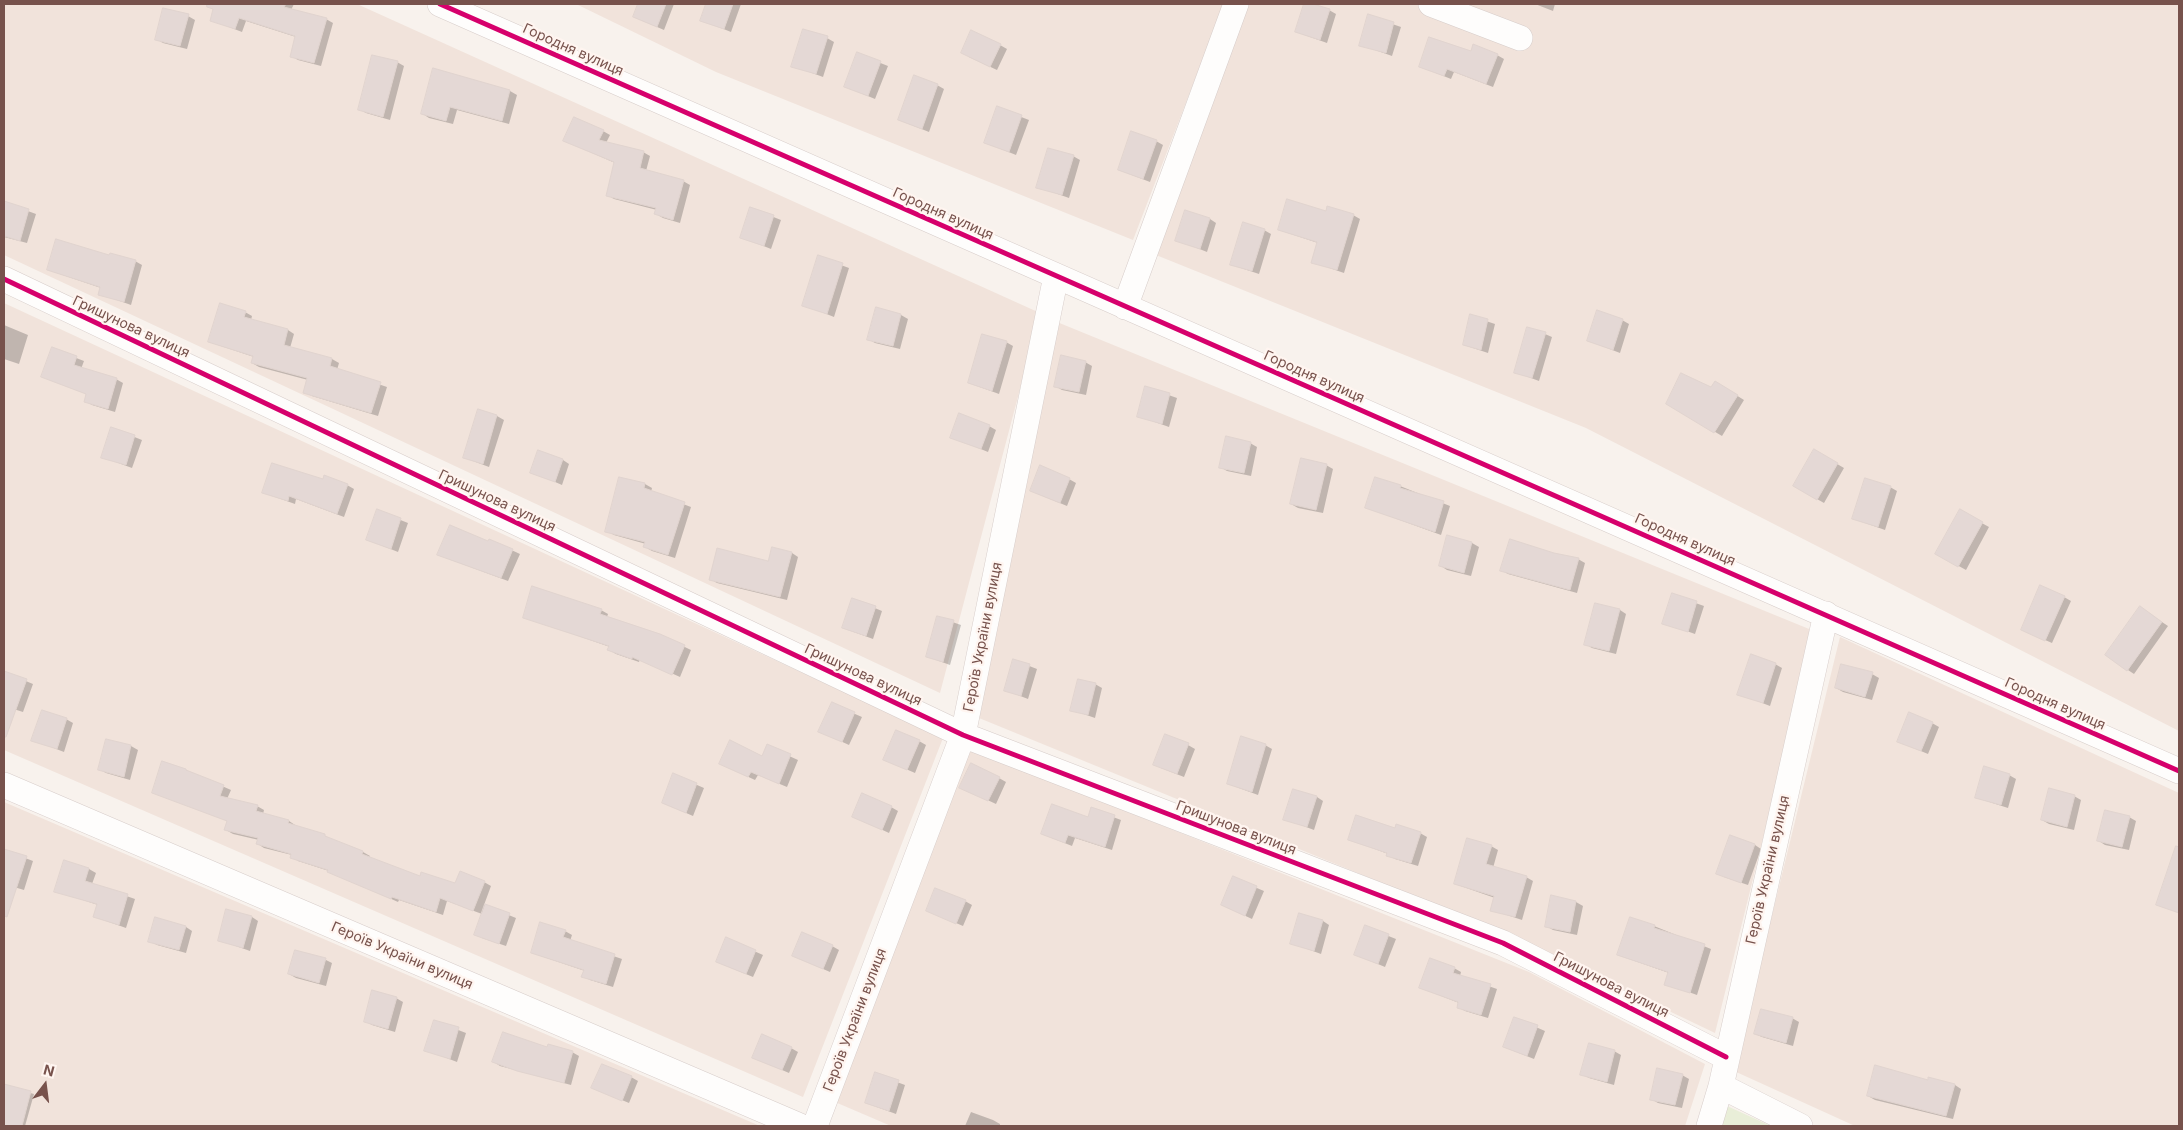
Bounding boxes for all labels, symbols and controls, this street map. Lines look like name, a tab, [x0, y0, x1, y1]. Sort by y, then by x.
street label: Городня вулиця	[520, 20, 626, 80]
street label: Городня вулиця	[890, 184, 996, 244]
street label: Гришунова вулиця	[70, 292, 192, 362]
street label: Городня вулиця	[1261, 347, 1367, 407]
street label: Гришунова вулиця	[436, 466, 558, 536]
street label: Городня вулиця	[1632, 510, 1738, 570]
street label: Героїв України вулиця	[960, 561, 1006, 713]
street label: Гришунова вулиця	[802, 640, 924, 710]
street label: Городня вулиця	[2002, 674, 2108, 734]
street label: Героїв України вулиця	[1743, 794, 1793, 946]
street label: Гришунова вулиця	[1174, 797, 1298, 859]
street label: Героїв України вулиця	[329, 919, 475, 993]
street label: Героїв України вулиця	[820, 946, 890, 1094]
street label: Гришунова вулиця	[1550, 949, 1672, 1021]
north arrow	[20, 1060, 70, 1110]
text: N	[42, 1060, 56, 1080]

